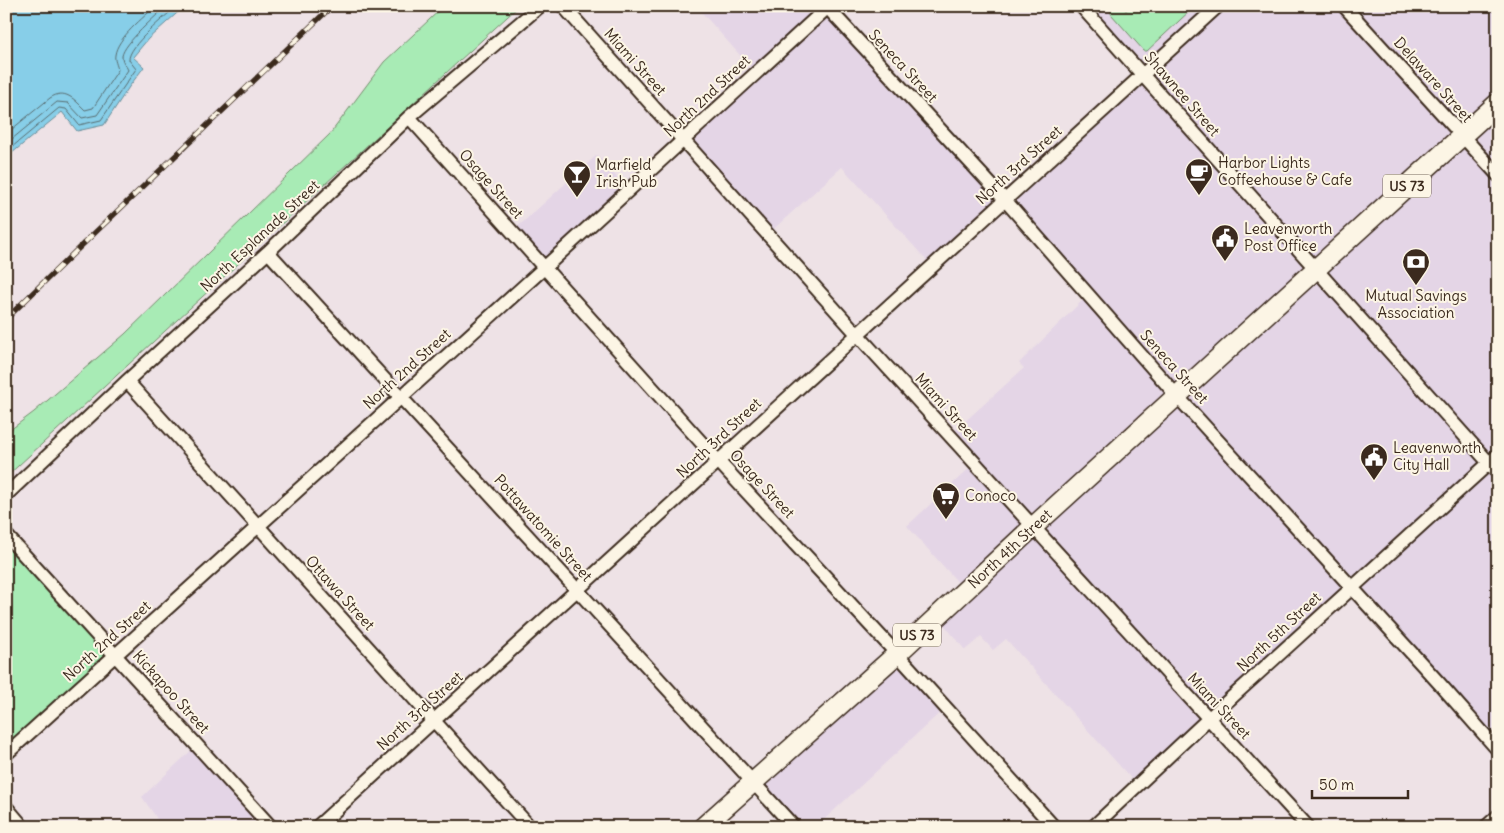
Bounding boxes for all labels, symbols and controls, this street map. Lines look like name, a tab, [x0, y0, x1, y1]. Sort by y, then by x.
street label: Miami Street	[600, 24, 671, 99]
street label: Seneca Street	[865, 25, 942, 106]
street label: Delaware Street	[1390, 33, 1477, 126]
street label: Shawnee Street	[1140, 48, 1224, 140]
street label: North 2nd Street	[659, 51, 754, 141]
street label: North 3rd Street	[972, 121, 1066, 208]
street label: Osage Street	[455, 145, 528, 222]
place label: Harbor Lights Coffeehouse & Cafe	[1218, 153, 1352, 189]
place label: Marfield Irish Pub	[596, 155, 657, 191]
cafe icon: Harbor Lights Coffeehouse & Cafe	[1184, 157, 1214, 196]
bar icon: Marfield Irish Pub	[562, 159, 592, 198]
road number: US 73	[1383, 175, 1431, 198]
street label: North Esplanade Street	[196, 176, 323, 296]
place label: Leavenworth Post Office	[1244, 219, 1333, 255]
public building icon: Leavenworth Post Office	[1210, 223, 1240, 262]
bank icon: Mutual Savings Association	[1401, 247, 1431, 286]
place label: Mutual Savings Association	[1365, 286, 1467, 322]
street label: North 2nd Street	[359, 324, 454, 413]
street label: Seneca Street	[1136, 326, 1213, 408]
street label: Miami Street	[911, 369, 982, 444]
street label: North 3rd Street	[672, 394, 765, 482]
place label: Leavenworth City Hall	[1393, 438, 1482, 474]
public building icon: Leavenworth City Hall	[1359, 442, 1389, 481]
street label: Osage Street	[726, 445, 799, 522]
street label: Pottawatomie Street	[490, 470, 597, 585]
supermarket icon: Conoco	[931, 481, 961, 520]
place label: Conoco	[965, 486, 1016, 505]
street label: North 4th Street	[964, 505, 1056, 592]
street label: Ottawa Street	[302, 551, 379, 634]
street label: North 5th Street	[1233, 588, 1325, 675]
street label: North 2nd Street	[59, 596, 154, 685]
road number: US 73	[893, 624, 941, 646]
street label: Kickapoo Street	[129, 646, 214, 737]
street label: North 3rd Street	[373, 667, 467, 754]
street label: Miami Street	[1184, 668, 1255, 743]
scale bar	[1312, 768, 1408, 800]
text: 50 m	[1319, 775, 1354, 794]

